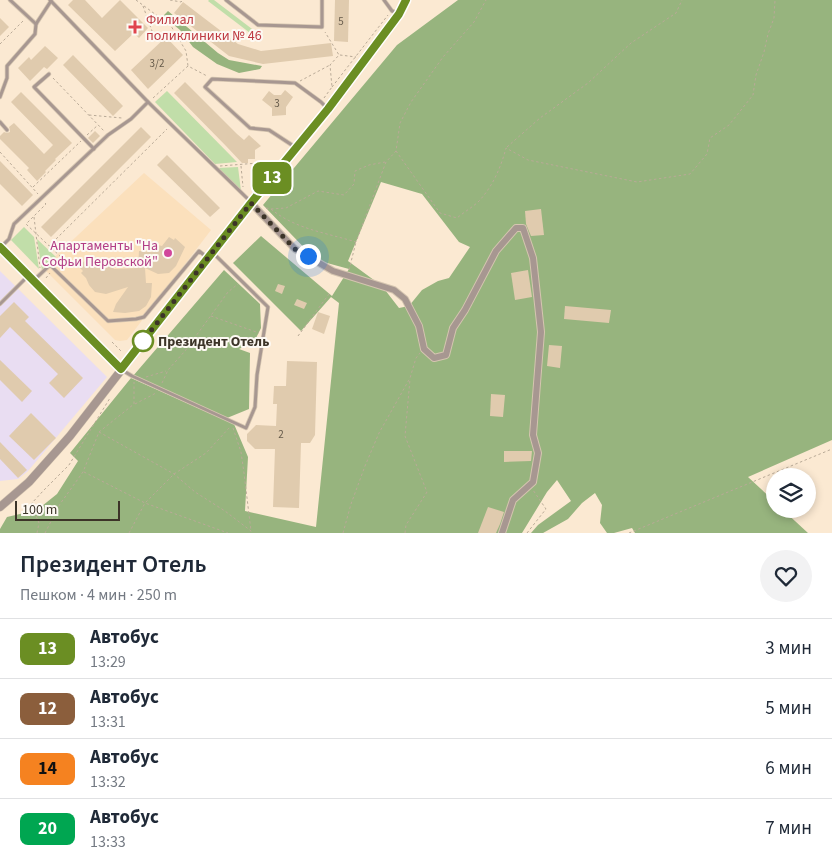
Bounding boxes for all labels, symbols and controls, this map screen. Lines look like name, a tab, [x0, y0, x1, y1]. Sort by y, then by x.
place label: Филиал поликлиники № 46	[146, 10, 262, 46]
house number: 5	[338, 14, 344, 29]
marker: Филиал поликлиники № 46	[128, 20, 142, 34]
house number: 3/2	[150, 56, 164, 71]
house number: 3	[274, 96, 280, 111]
line badge: 13	[250, 162, 294, 194]
text: 13	[262, 165, 282, 190]
place label: Апартаменты "На Софьи Перовской"	[42, 236, 158, 272]
your location	[296, 244, 321, 269]
marker: Апартаменты "На Софьи Перовской"	[162, 247, 174, 259]
marker: Президент Отель	[132, 330, 154, 352]
place label: Президент Отель	[158, 332, 269, 352]
house number: 2	[278, 427, 284, 442]
map controls	[766, 468, 816, 518]
button: layers	[766, 468, 816, 518]
scale bar	[15, 498, 120, 521]
text: 100 m	[22, 500, 57, 520]
text: Президент Отель	[20, 547, 207, 582]
button: heart	[760, 550, 812, 602]
text: Пешком · 4 мин · 250 m	[20, 584, 177, 606]
text: Автобус	[90, 624, 159, 651]
text: 3 мин	[765, 635, 812, 662]
text: 13	[38, 636, 57, 661]
text: 13:29	[90, 651, 126, 673]
text: Автобус	[90, 684, 159, 711]
text: 5 мин	[765, 695, 812, 722]
text: 12	[38, 696, 57, 721]
text: 13:31	[90, 711, 126, 733]
text: Автобус	[90, 744, 159, 771]
text: 6 мин	[765, 755, 812, 782]
text: 14	[38, 756, 57, 781]
text: 13:32	[90, 771, 126, 793]
text: Автобус	[90, 804, 159, 831]
text: 7 мин	[765, 815, 812, 842]
text: 20	[38, 816, 57, 841]
text: 13:33	[90, 831, 126, 853]

